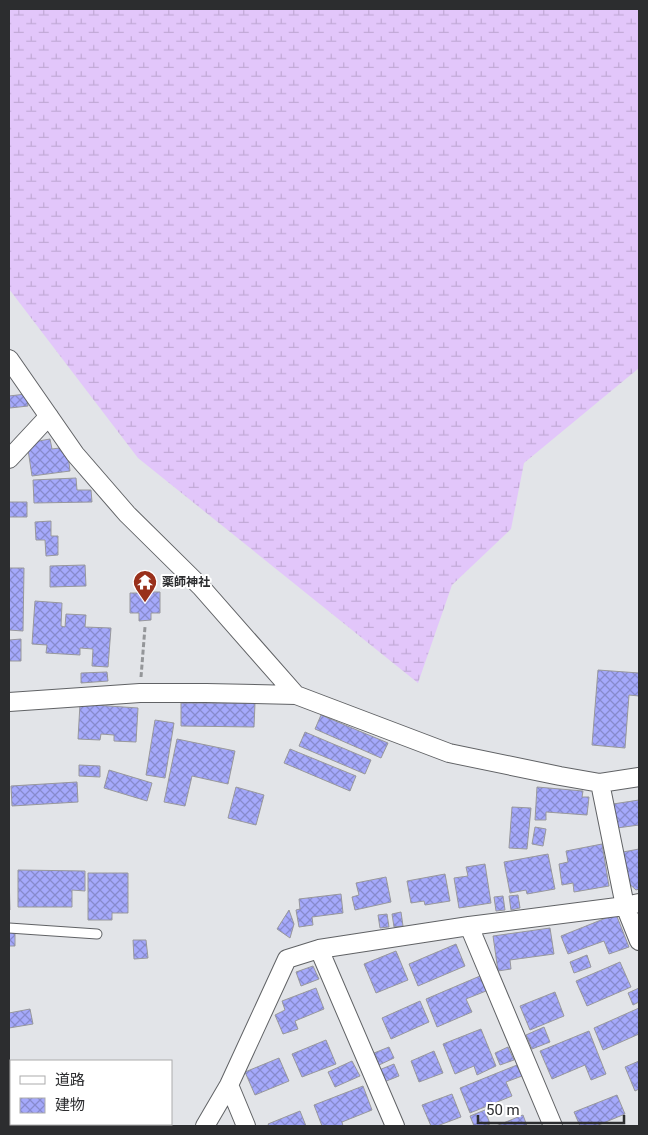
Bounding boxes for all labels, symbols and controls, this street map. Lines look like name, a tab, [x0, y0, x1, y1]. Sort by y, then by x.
temple icon: 薬師神社	[132, 569, 158, 603]
place label: 薬師神社	[162, 575, 210, 589]
legend	[10, 1060, 172, 1125]
text: 道路	[55, 1071, 85, 1089]
scale bar	[478, 1092, 624, 1124]
text: 建物	[55, 1096, 85, 1114]
text: 50 m	[486, 1101, 520, 1119]

